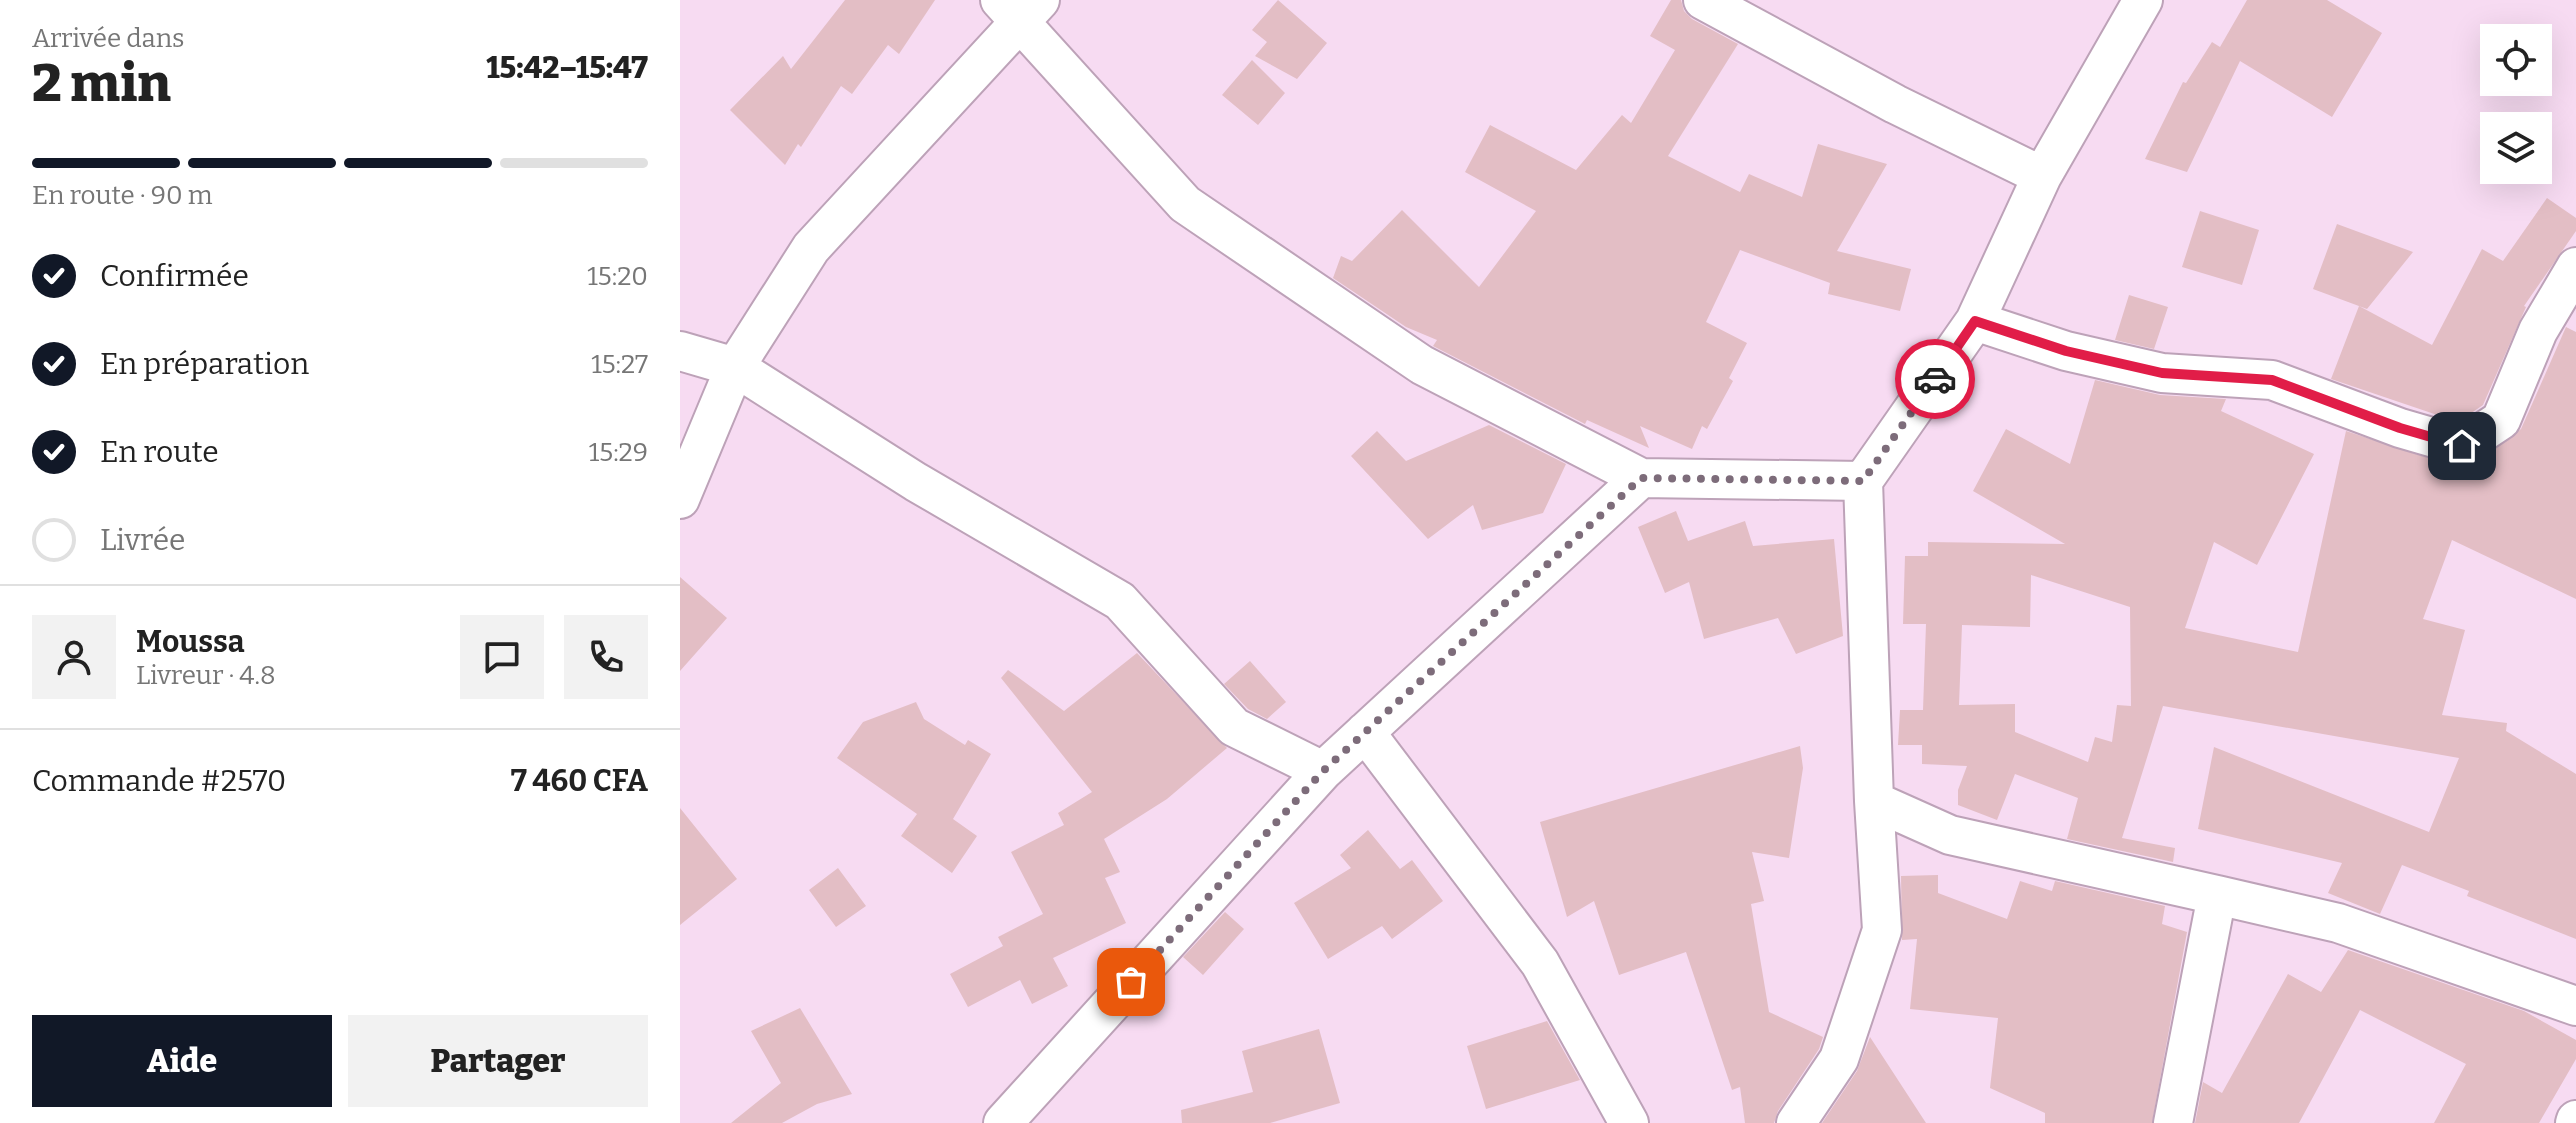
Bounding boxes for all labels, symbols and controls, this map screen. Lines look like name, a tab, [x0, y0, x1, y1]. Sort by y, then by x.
text: Arrivée dans	[32, 23, 185, 54]
map controls	[2480, 24, 2552, 184]
button: locate	[2480, 24, 2552, 96]
text: 15:42–15:47	[486, 50, 648, 86]
text: 2 min	[32, 52, 171, 115]
button: layers	[2480, 112, 2552, 184]
text: En route · 90 m	[32, 180, 213, 211]
icon: check	[32, 254, 76, 298]
text: Confirmée	[100, 258, 249, 294]
text: 15:20	[587, 261, 648, 292]
courier	[1895, 339, 1975, 419]
icon: check	[32, 342, 76, 386]
text: En préparation	[100, 346, 309, 382]
text: 15:27	[591, 349, 648, 380]
icon: car	[1913, 357, 1957, 401]
pin	[2428, 412, 2496, 480]
icon: home	[2440, 424, 2484, 468]
icon: check	[32, 430, 76, 474]
text: En route	[100, 434, 219, 470]
text: 15:29	[589, 437, 648, 468]
text: Livrée	[100, 522, 186, 558]
button: person	[32, 615, 116, 699]
button: chat	[460, 615, 544, 699]
button: phone	[564, 615, 648, 699]
text: Moussa	[136, 624, 245, 660]
text: Livreur · 4.8	[136, 660, 276, 691]
text: Commande #2570	[32, 763, 286, 799]
text: 7 460 CFA	[511, 763, 648, 799]
pin	[1097, 948, 1165, 1016]
icon: bag	[1109, 960, 1153, 1004]
button: Aide	[32, 1015, 332, 1107]
button: Partager	[348, 1015, 648, 1107]

